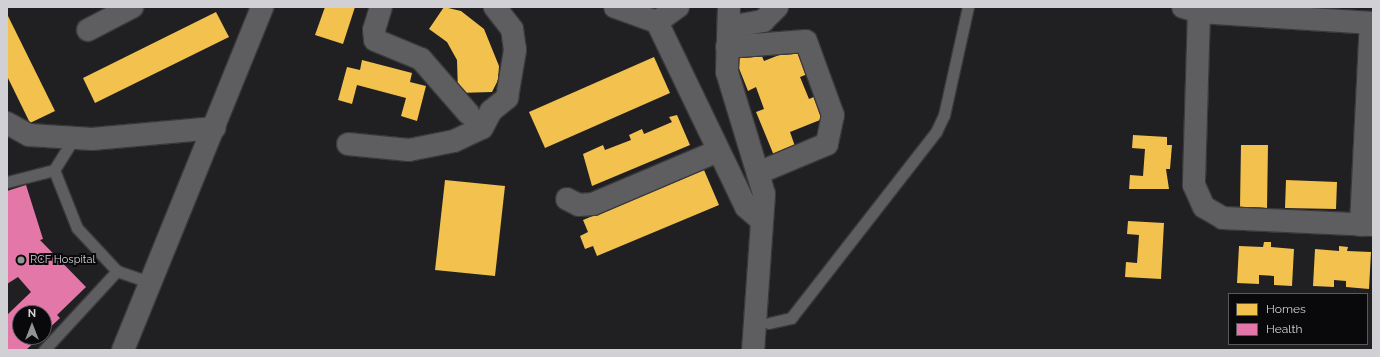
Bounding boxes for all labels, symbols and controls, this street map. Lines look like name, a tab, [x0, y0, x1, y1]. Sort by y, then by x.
place label: RCF Hospital	[30, 253, 96, 267]
marker: RCF Hospital	[15, 254, 27, 266]
legend	[1228, 293, 1368, 345]
text: Homes	[1266, 302, 1306, 316]
north arrow	[12, 305, 52, 345]
text: N	[28, 307, 36, 320]
text: Health	[1266, 322, 1303, 336]

